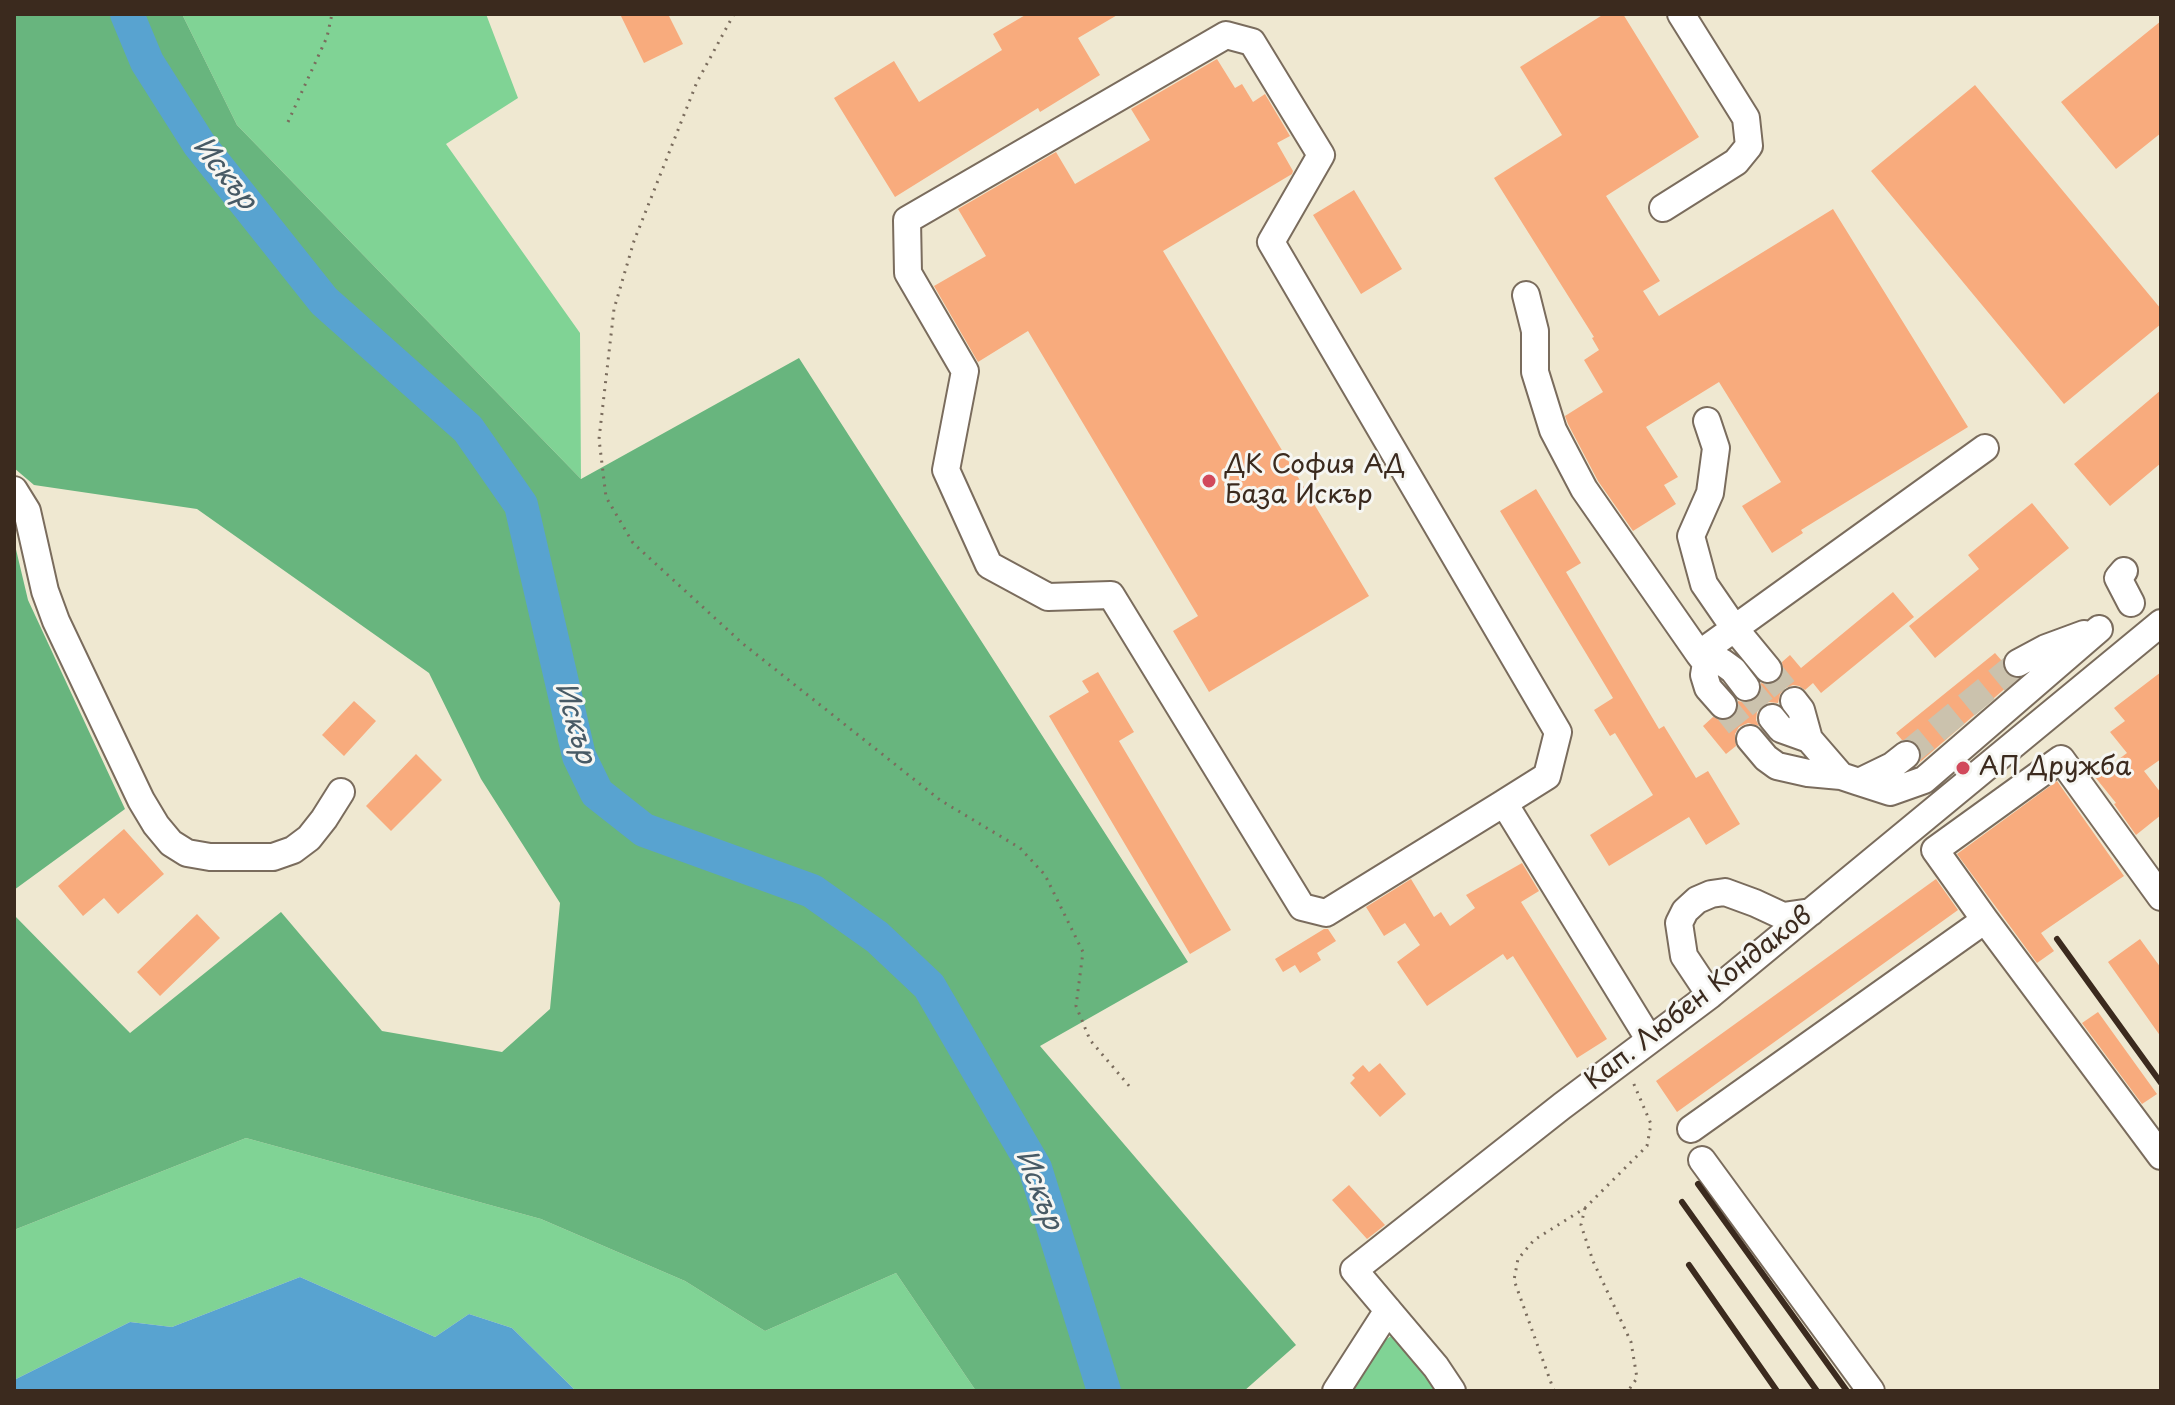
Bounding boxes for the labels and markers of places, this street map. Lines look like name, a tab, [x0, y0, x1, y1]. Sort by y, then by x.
place label: ДК София АД База Искър	[1225, 450, 1405, 512]
marker: ДК София АД База Искър	[1200, 472, 1218, 490]
place label: АП Дружба	[1979, 752, 2131, 784]
marker: АП Дружба	[1954, 759, 1972, 777]

